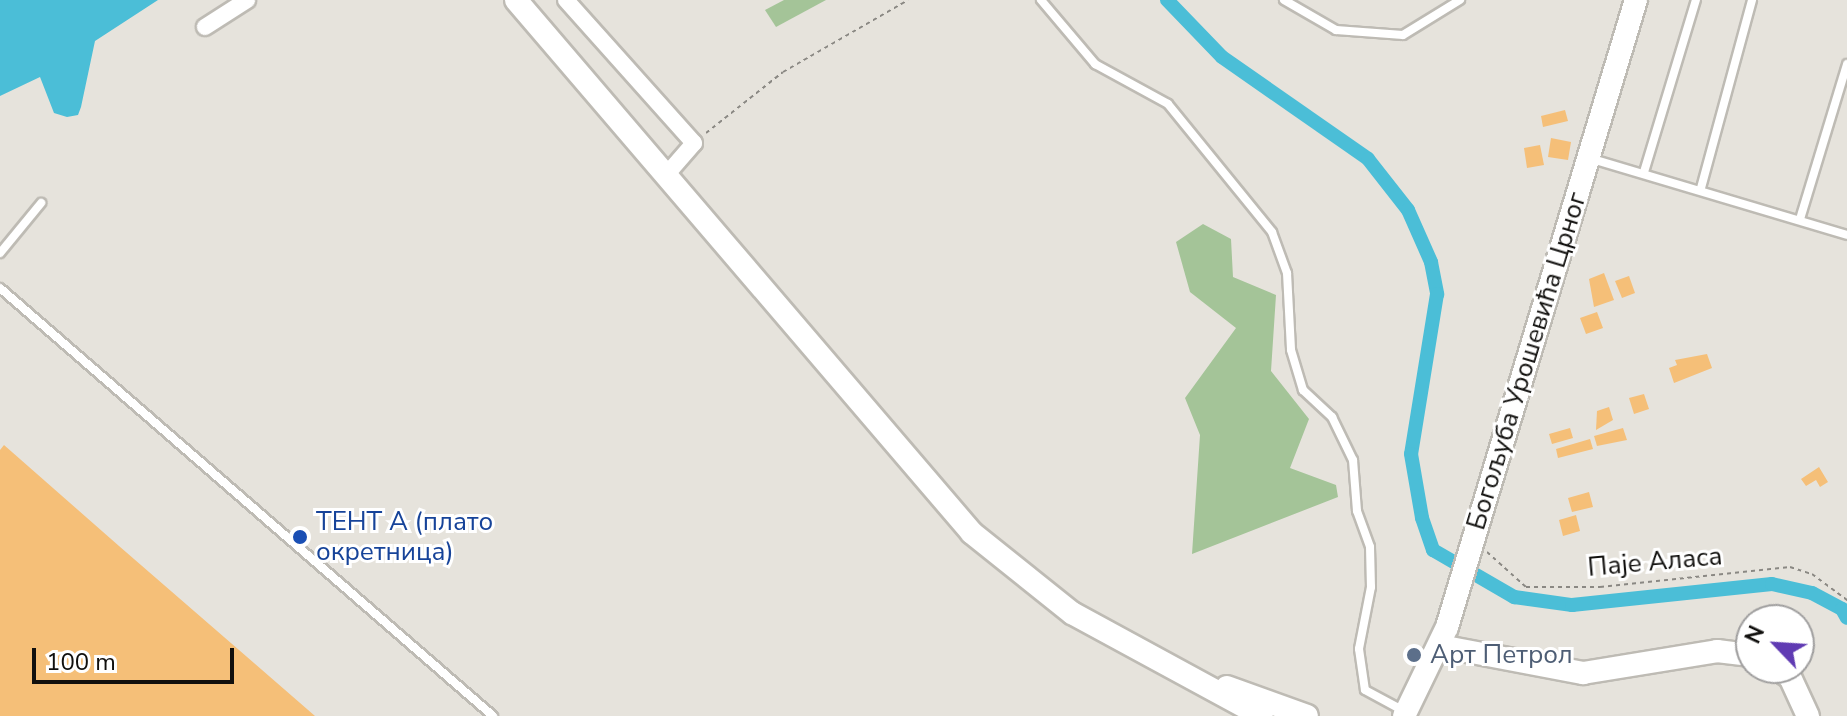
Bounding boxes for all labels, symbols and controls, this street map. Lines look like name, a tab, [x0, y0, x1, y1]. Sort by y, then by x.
street label: Богољуба Урошевића Црног	[1461, 188, 1593, 534]
place label: ТЕНТ А (плато окретница)	[316, 506, 493, 568]
marker: ТЕНТ А (плато окретница)	[291, 528, 309, 546]
street label: Паје Аласа	[1586, 541, 1724, 583]
north arrow	[1735, 604, 1815, 684]
text: N	[1738, 621, 1772, 649]
scale bar	[36, 632, 238, 682]
place label: Арт Петрол	[1430, 639, 1573, 671]
text: 100 m	[46, 646, 116, 678]
marker: Арт Петрол	[1405, 646, 1423, 664]

